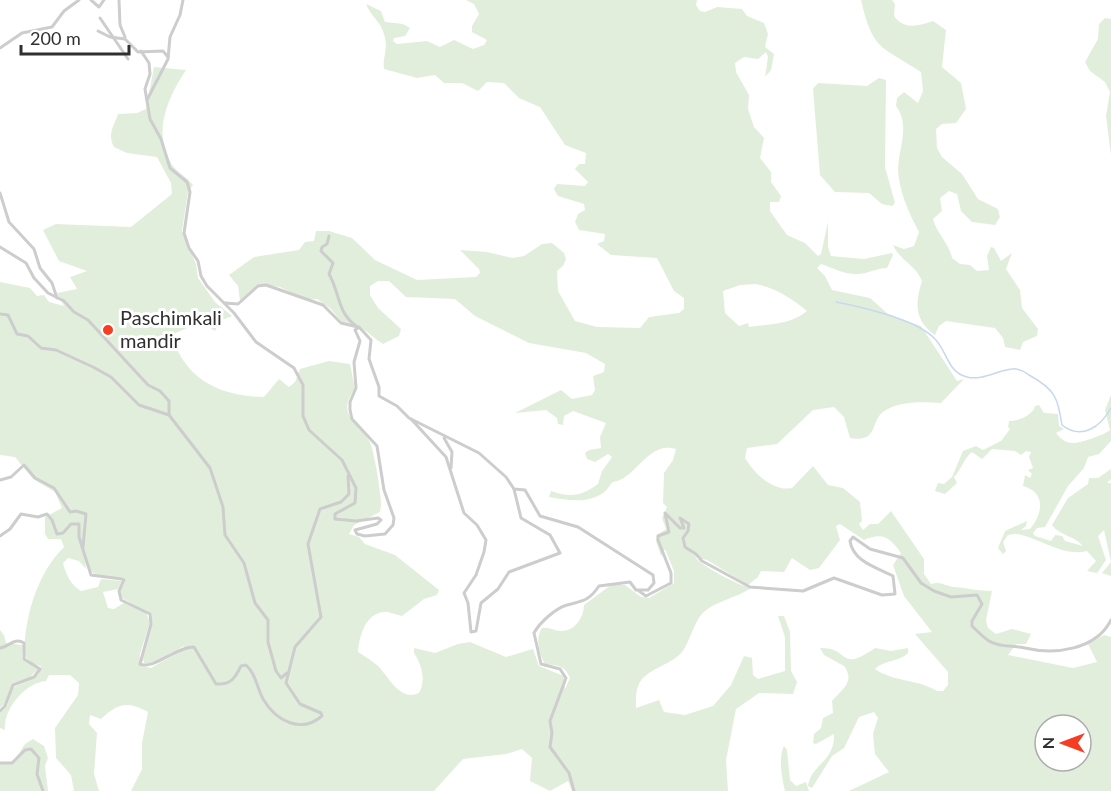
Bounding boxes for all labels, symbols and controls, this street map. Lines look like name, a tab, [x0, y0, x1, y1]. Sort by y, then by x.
scale bar	[21, 18, 129, 56]
text: 200 m	[30, 27, 81, 49]
place label: Paschimkali mandir	[120, 305, 222, 352]
marker: Paschimkali mandir	[101, 323, 115, 337]
north arrow	[1033, 713, 1093, 773]
text: N	[1038, 737, 1057, 749]

